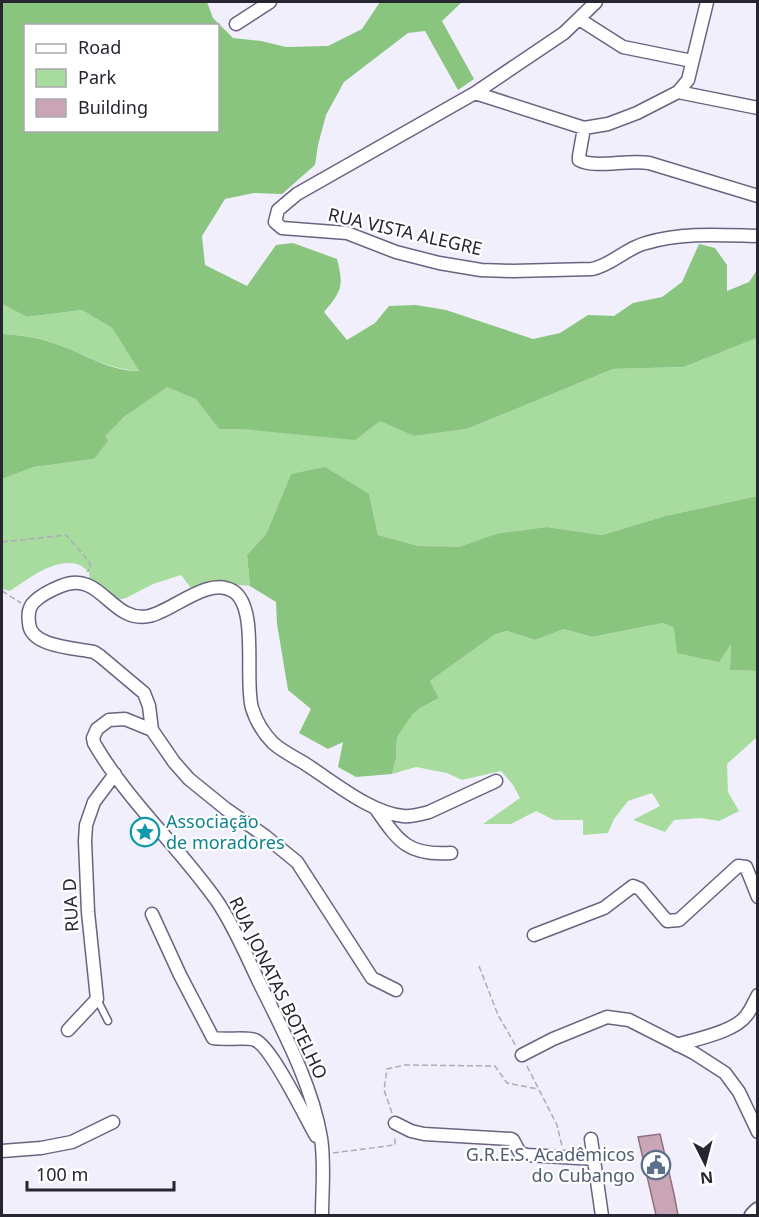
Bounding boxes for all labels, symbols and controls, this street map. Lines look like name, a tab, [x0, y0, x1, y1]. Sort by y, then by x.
legend	[24, 24, 219, 132]
text: Road	[78, 35, 121, 59]
text: Park	[78, 65, 116, 89]
text: Building	[78, 95, 148, 119]
street label: RUA VISTA ALEGRE	[326, 202, 485, 260]
place label: Associação de moradores	[166, 809, 285, 854]
place icon: Associação de moradores	[129, 816, 161, 848]
street label: RUA D	[57, 878, 83, 932]
street label: RUA JONATAS BOTELHO	[224, 892, 334, 1083]
north arrow	[675, 1133, 735, 1193]
place label: G.R.E.S. Acadêmicos do Cubango	[466, 1142, 635, 1187]
public building icon: G.R.E.S. Acadêmicos do Cubango	[640, 1149, 672, 1181]
scale bar	[27, 1154, 174, 1192]
text: 100 m	[36, 1162, 88, 1186]
text: N	[699, 1166, 714, 1190]

